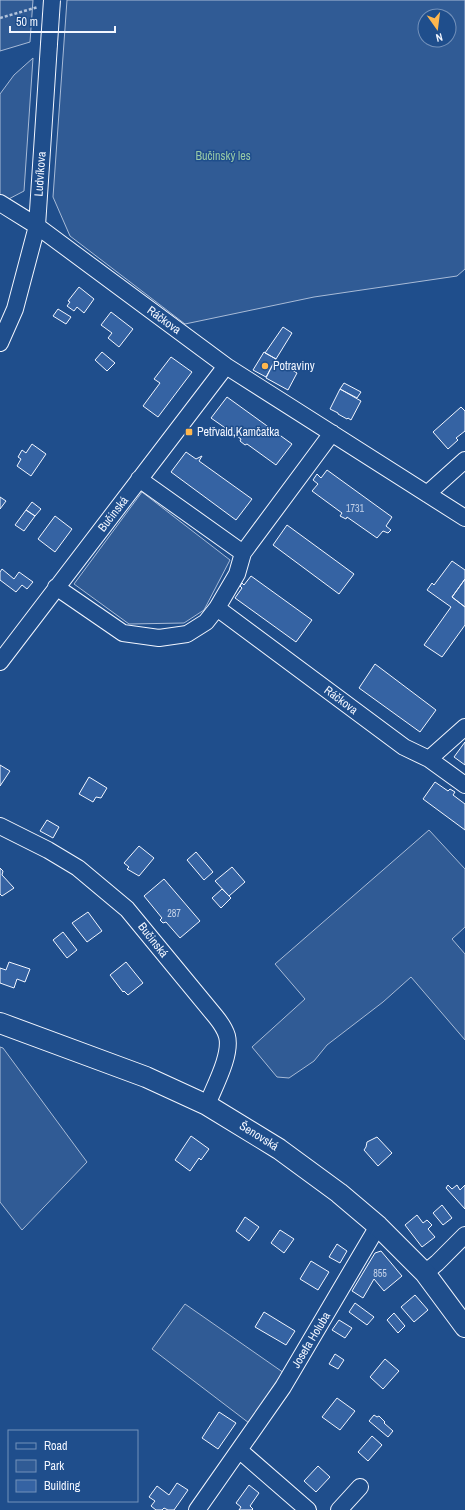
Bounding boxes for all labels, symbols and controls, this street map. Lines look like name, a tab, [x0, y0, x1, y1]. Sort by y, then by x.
scale bar	[10, 8, 115, 34]
north arrow	[417, 8, 457, 48]
text: 50 m	[16, 14, 38, 30]
text: N	[435, 30, 444, 45]
park label: Bučinský les	[195, 148, 251, 164]
street label: Ludvíkova	[30, 151, 50, 197]
street label: Ráčkova	[144, 302, 185, 338]
place label: Potraviny	[273, 358, 315, 374]
marker: Potraviny	[260, 361, 270, 371]
place label: Petřvald,Kamčatka	[197, 424, 280, 440]
marker: Petřvald,Kamčatka	[184, 427, 194, 437]
street label: Bučinská	[94, 493, 132, 535]
house number: 1731	[346, 502, 365, 515]
street label: Ráčkova	[321, 682, 362, 718]
house number: 287	[167, 907, 181, 920]
street label: Bučinská	[134, 919, 172, 961]
street label: Šenovská	[236, 1118, 282, 1155]
house number: 855	[373, 1267, 387, 1280]
street label: Josefa Holuba	[288, 1308, 334, 1371]
legend	[8, 1430, 138, 1502]
text: Road	[44, 1438, 68, 1454]
text: Park	[44, 1458, 64, 1474]
text: Building	[44, 1478, 81, 1494]

